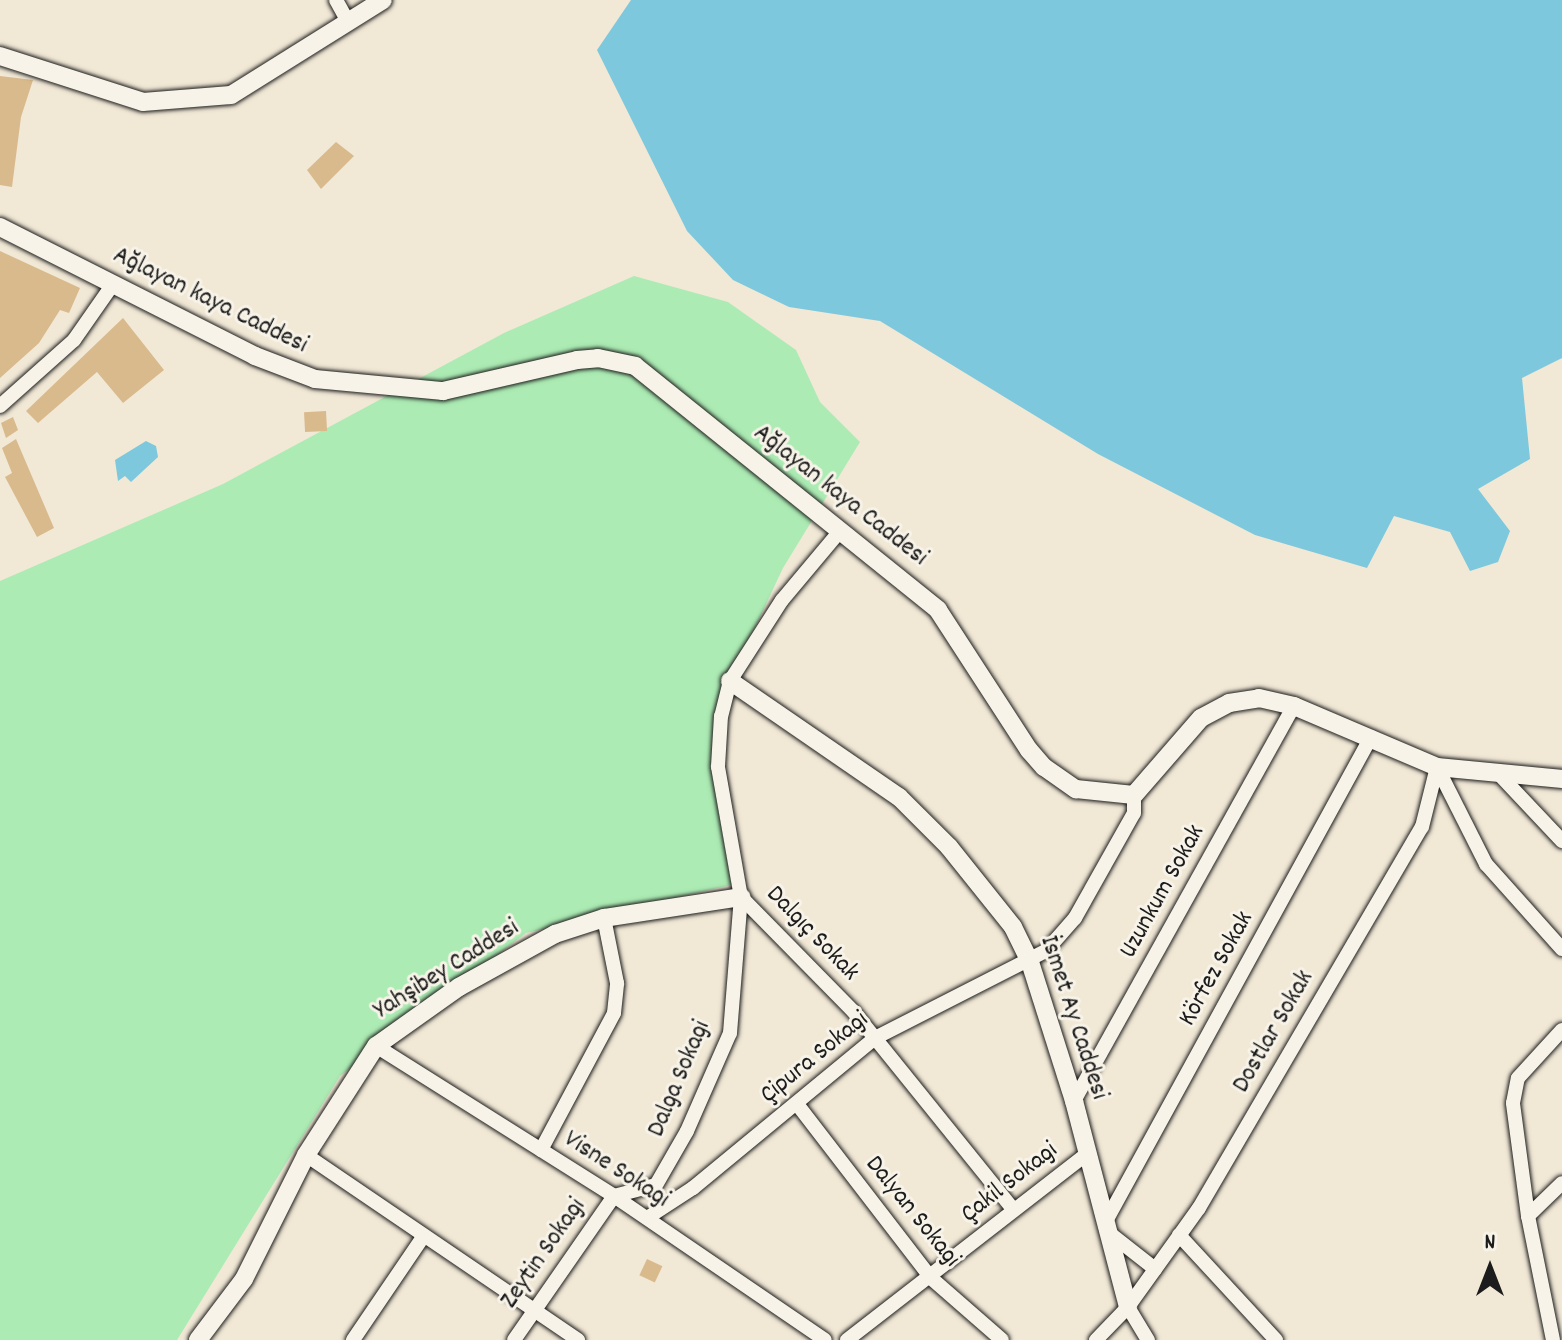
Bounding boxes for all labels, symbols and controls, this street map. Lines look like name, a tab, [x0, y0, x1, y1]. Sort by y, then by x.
street label: Ağlayan kaya Caddesi	[108, 240, 312, 362]
street label: Ağlayan kaya Caddesi	[747, 418, 933, 574]
street label: Uzunkum Sokak	[1114, 820, 1212, 964]
street label: Dalgıç Sokak	[759, 880, 865, 988]
street label: Körfez Sokak	[1173, 906, 1261, 1032]
street label: Yahşibey Caddesi	[369, 913, 525, 1027]
street label: İsmet Ay Caddesi	[1032, 932, 1114, 1104]
street label: Dostlar Sokak	[1226, 965, 1322, 1099]
street label: Çipura Sokagi	[755, 1005, 875, 1111]
street label: Dalga Sokagi	[642, 1016, 718, 1142]
street label: Visne Sokagi	[557, 1124, 675, 1216]
street label: Çakil Sokagi	[956, 1136, 1064, 1230]
street label: Dalyan Sokagi	[858, 1150, 966, 1274]
street label: Zeytin Sokagi	[495, 1193, 593, 1315]
north arrow	[1450, 1228, 1530, 1308]
text: N	[1485, 1228, 1495, 1259]

